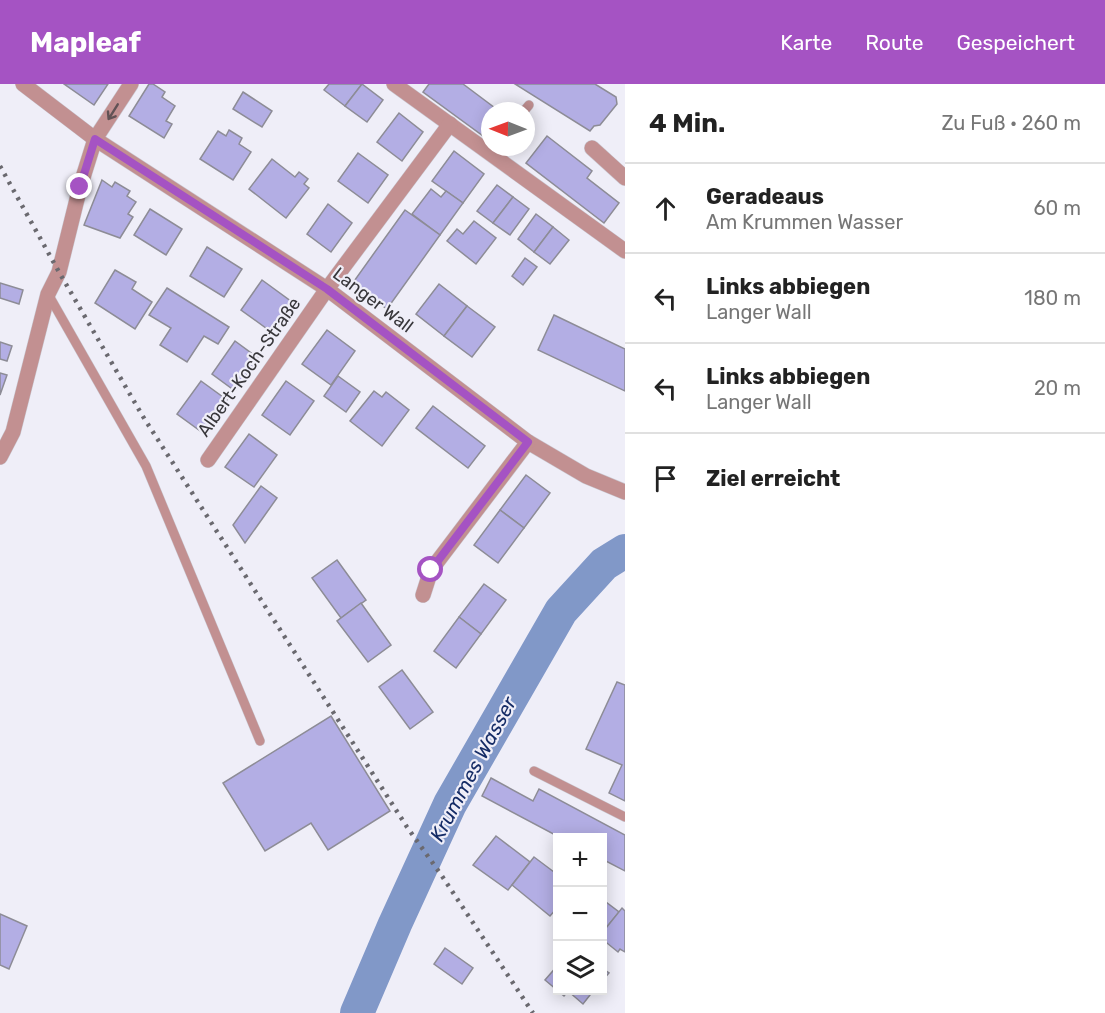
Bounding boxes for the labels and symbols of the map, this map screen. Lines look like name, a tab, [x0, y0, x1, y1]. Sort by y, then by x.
north arrow	[481, 102, 535, 156]
one-way arrow	[107, 103, 119, 120]
route end	[66, 173, 92, 199]
street label: Langer Wall	[328, 263, 418, 337]
street label: Albert-Koch-Straße	[193, 293, 305, 441]
route start	[417, 556, 443, 582]
water label: Krummes Wasser	[425, 691, 522, 845]

